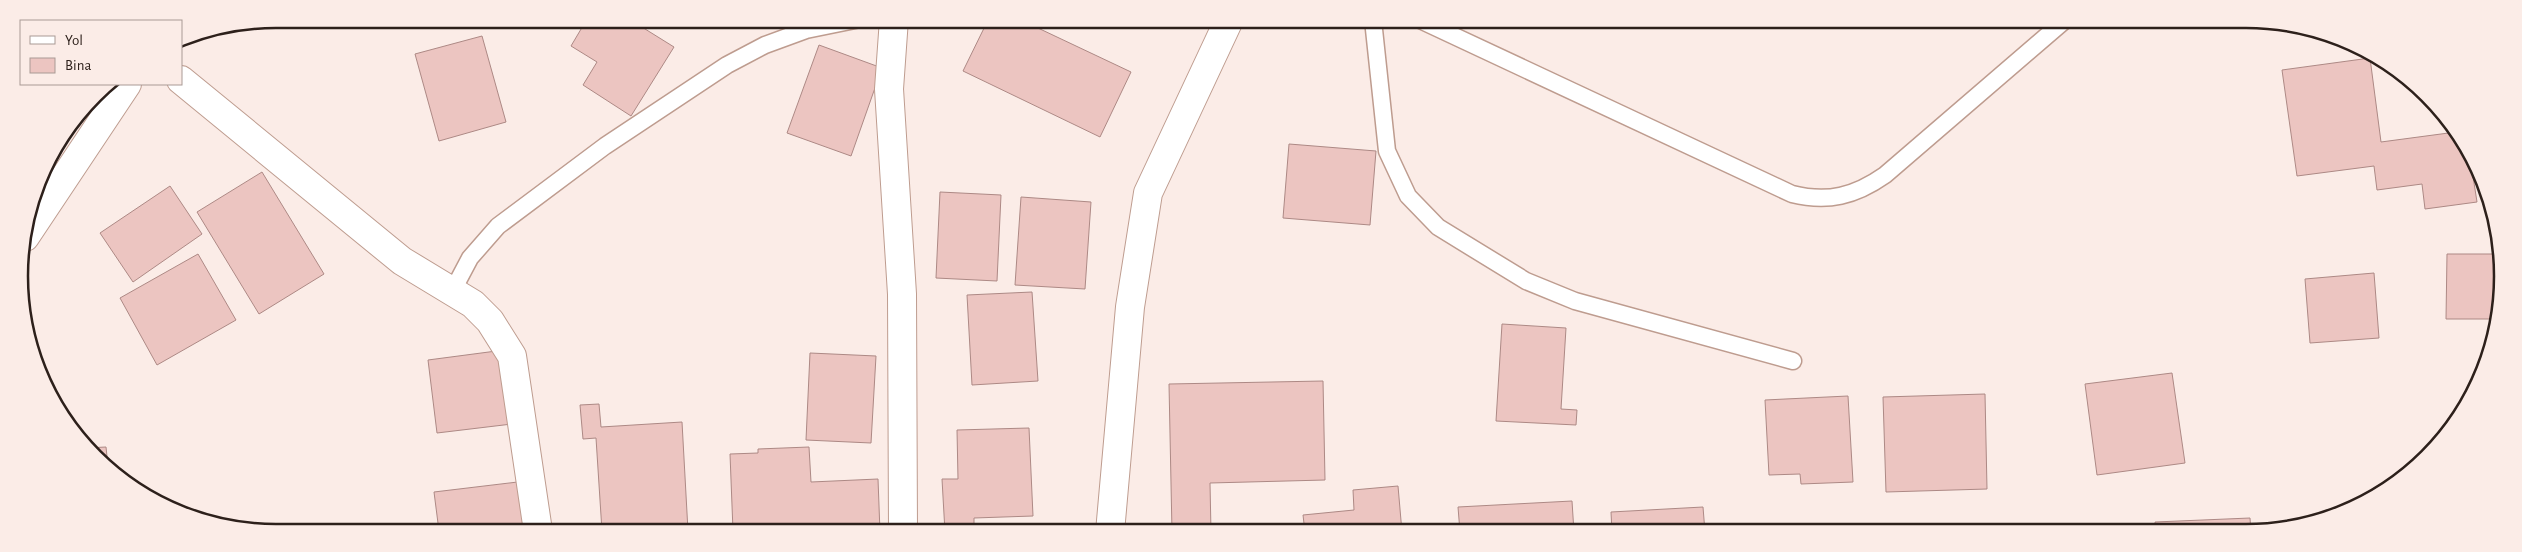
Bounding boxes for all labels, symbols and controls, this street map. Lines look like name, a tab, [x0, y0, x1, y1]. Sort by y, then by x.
legend	[20, 20, 182, 85]
text: Yol	[65, 33, 83, 48]
text: Bina	[65, 58, 91, 73]

